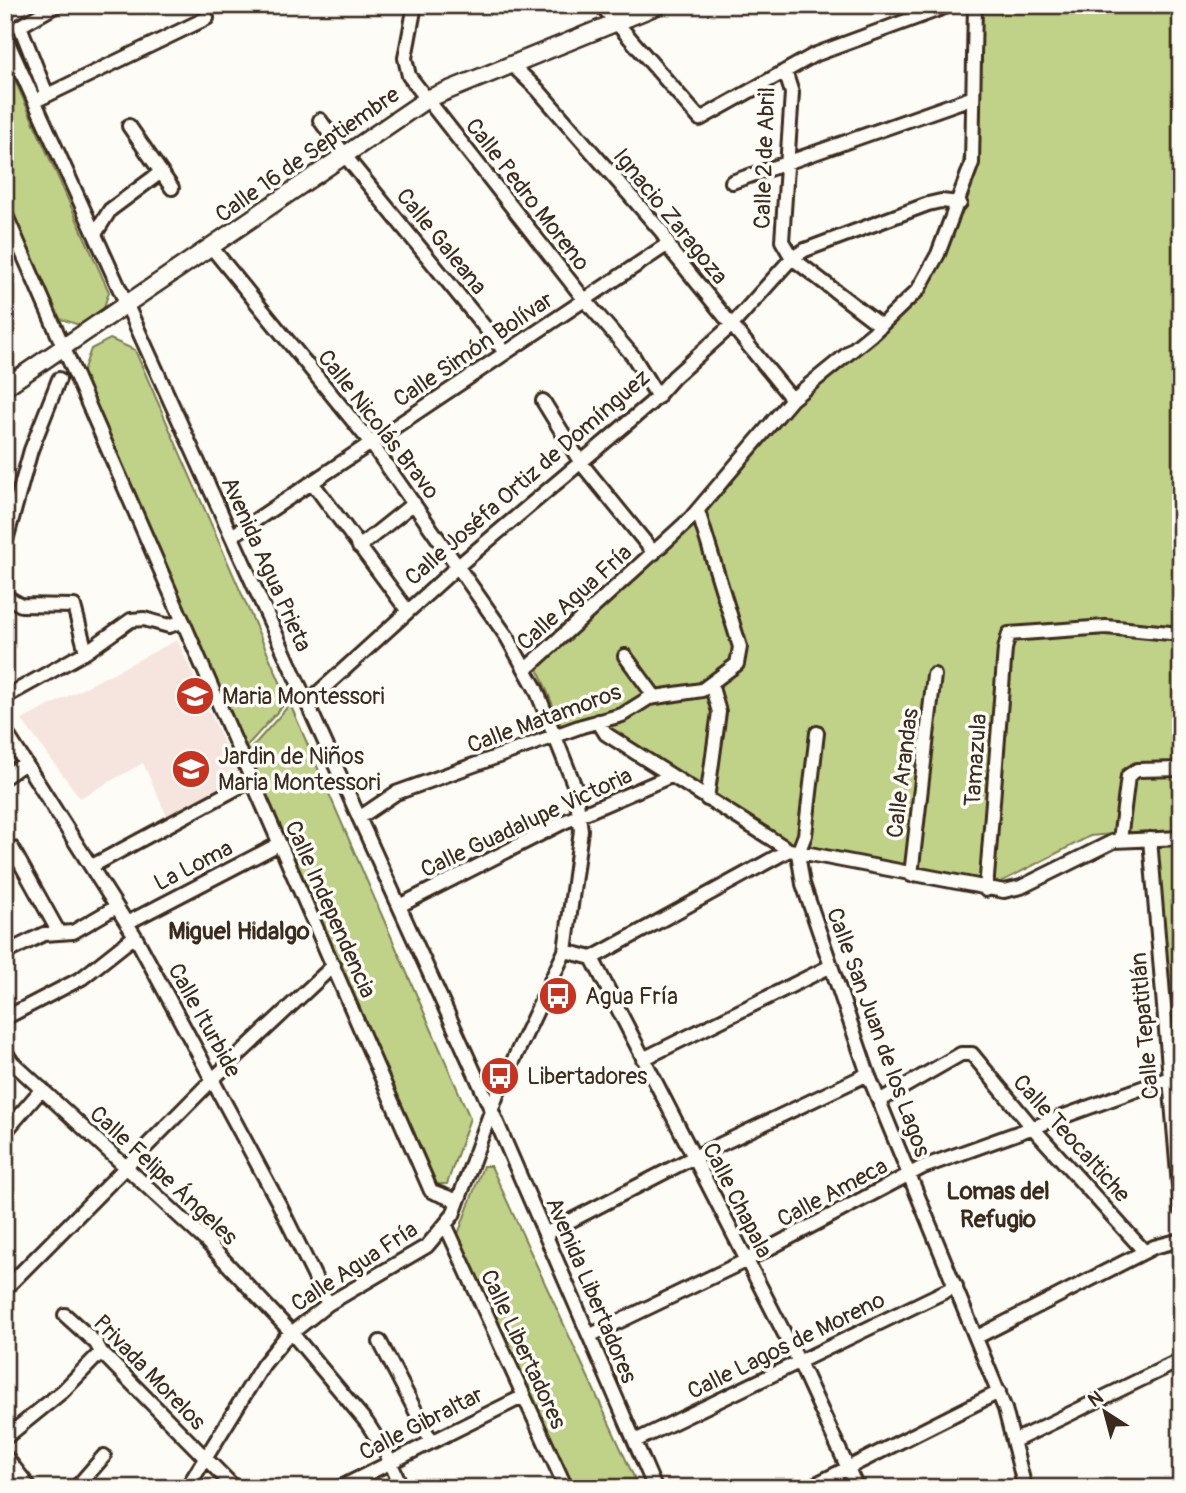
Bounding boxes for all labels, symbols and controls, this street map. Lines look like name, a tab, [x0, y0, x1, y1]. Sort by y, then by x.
street label: Calle 16 de Septiembre	[210, 80, 406, 229]
street label: Calle 2 de Abril	[748, 87, 781, 229]
street label: Calle Pedro Moreno	[459, 112, 596, 276]
street label: Ignacio Zaragoza	[607, 142, 734, 290]
street label: Calle Galeana	[390, 182, 493, 300]
street label: Calle Simón Bolívar	[388, 285, 559, 414]
street label: Calle Nicolás Bravo	[311, 344, 446, 505]
street label: Calle Joséfa Ortiz de Domínguez	[399, 363, 656, 592]
street label: Avenida Agua Prieta	[215, 472, 318, 656]
street label: Calle Agua Fría	[511, 538, 638, 657]
school or university icon: Maria Montessori	[174, 675, 216, 717]
street label: Calle Matamoros	[463, 677, 625, 760]
place label: Maria Montessori	[222, 682, 385, 711]
street label: Calle Arandas	[880, 706, 925, 840]
street label: Tamazula	[958, 713, 993, 807]
place label: Jardin de Niños Maria Montessori	[218, 742, 381, 797]
school or university icon: Jardin de Niños Maria Montessori	[170, 748, 212, 790]
street label: Calle Guadalupe Victoria	[416, 761, 637, 884]
street label: Calle Independencia	[278, 816, 383, 1002]
street label: La Loma	[149, 833, 237, 898]
street label: Calle San Juan de los Lagos	[820, 904, 937, 1161]
district label: Miguel Hidalgo	[168, 917, 310, 946]
street label: Calle Tepatitlán	[1124, 951, 1165, 1101]
street label: Calle Iturbide	[161, 958, 248, 1083]
bus stop icon: Agua Fría	[537, 975, 579, 1017]
place label: Agua Fría	[585, 982, 678, 1011]
bus stop icon: Libertadores	[479, 1055, 521, 1097]
place label: Libertadores	[527, 1062, 647, 1091]
street label: Calle Teocaltiche	[1007, 1068, 1137, 1209]
street label: Calle Felipe Ángeles	[84, 1099, 244, 1251]
street label: Calle Chapala	[696, 1138, 779, 1263]
street label: Calle Ameca	[772, 1151, 892, 1234]
district label: Lomas del Refugio	[946, 1177, 1050, 1234]
street label: Avenida Libertadores	[539, 1193, 644, 1388]
street label: Calle Agua Fría	[286, 1215, 423, 1318]
street label: Calle Libertadores	[474, 1265, 573, 1434]
street label: Calle Lagos de Moreno	[683, 1285, 890, 1406]
street label: Privada Morelos	[87, 1309, 212, 1436]
north arrow	[1070, 1378, 1140, 1448]
street label: Calle Gibraltar	[354, 1380, 488, 1467]
text: N	[1083, 1385, 1108, 1413]

